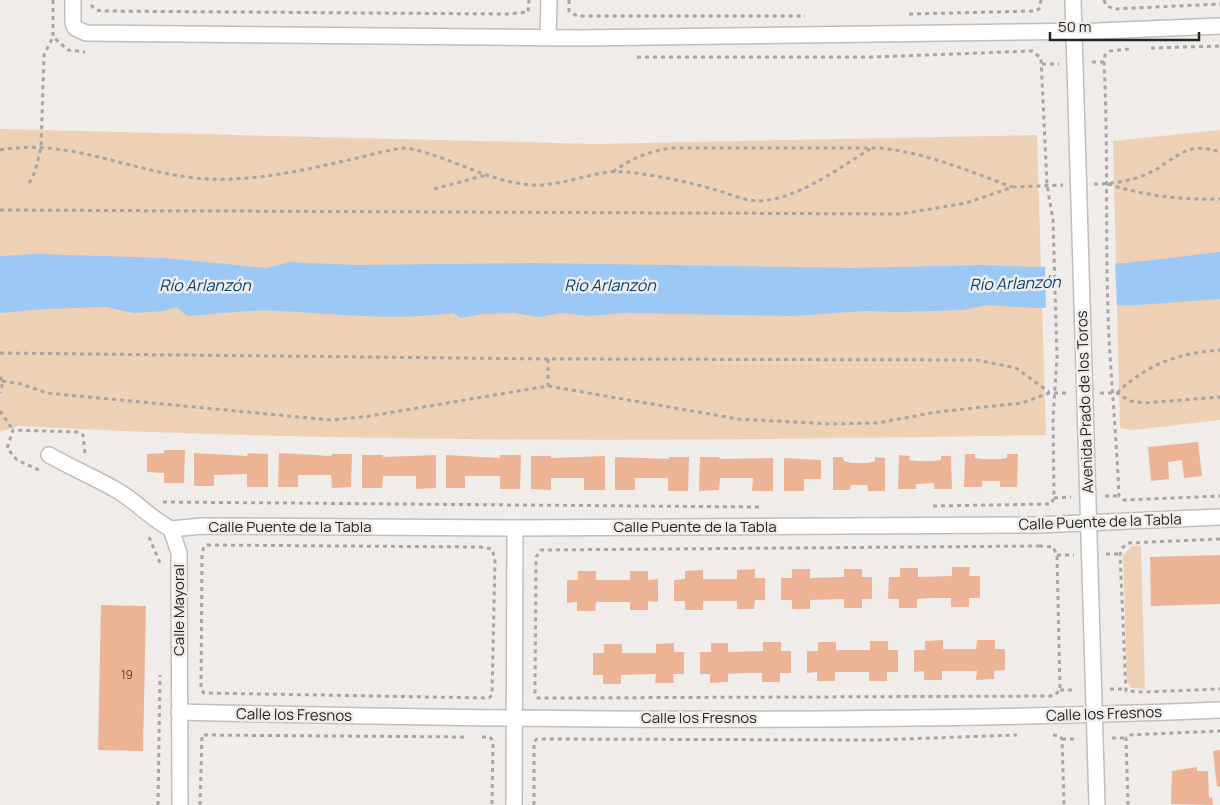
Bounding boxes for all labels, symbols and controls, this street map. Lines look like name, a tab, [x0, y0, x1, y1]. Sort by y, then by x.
scale bar	[1050, 10, 1199, 42]
text: 50 m	[1058, 16, 1092, 37]
water label: Río Arlanzón	[969, 270, 1062, 296]
water label: Río Arlanzón	[159, 274, 251, 296]
water label: Río Arlanzón	[564, 274, 656, 296]
street label: Avenida Prado de los Toros	[1071, 310, 1098, 494]
street label: Calle Puente de la Tabla	[1018, 508, 1182, 535]
street label: Calle Puente de la Tabla	[208, 516, 372, 537]
street label: Calle Puente de la Tabla	[613, 516, 777, 537]
street label: Calle Mayoral	[168, 564, 189, 656]
house number: 19	[121, 666, 133, 683]
street label: Calle los Fresnos	[1046, 701, 1162, 726]
street label: Calle los Fresnos	[236, 703, 352, 726]
street label: Calle los Fresnos	[641, 707, 757, 728]

